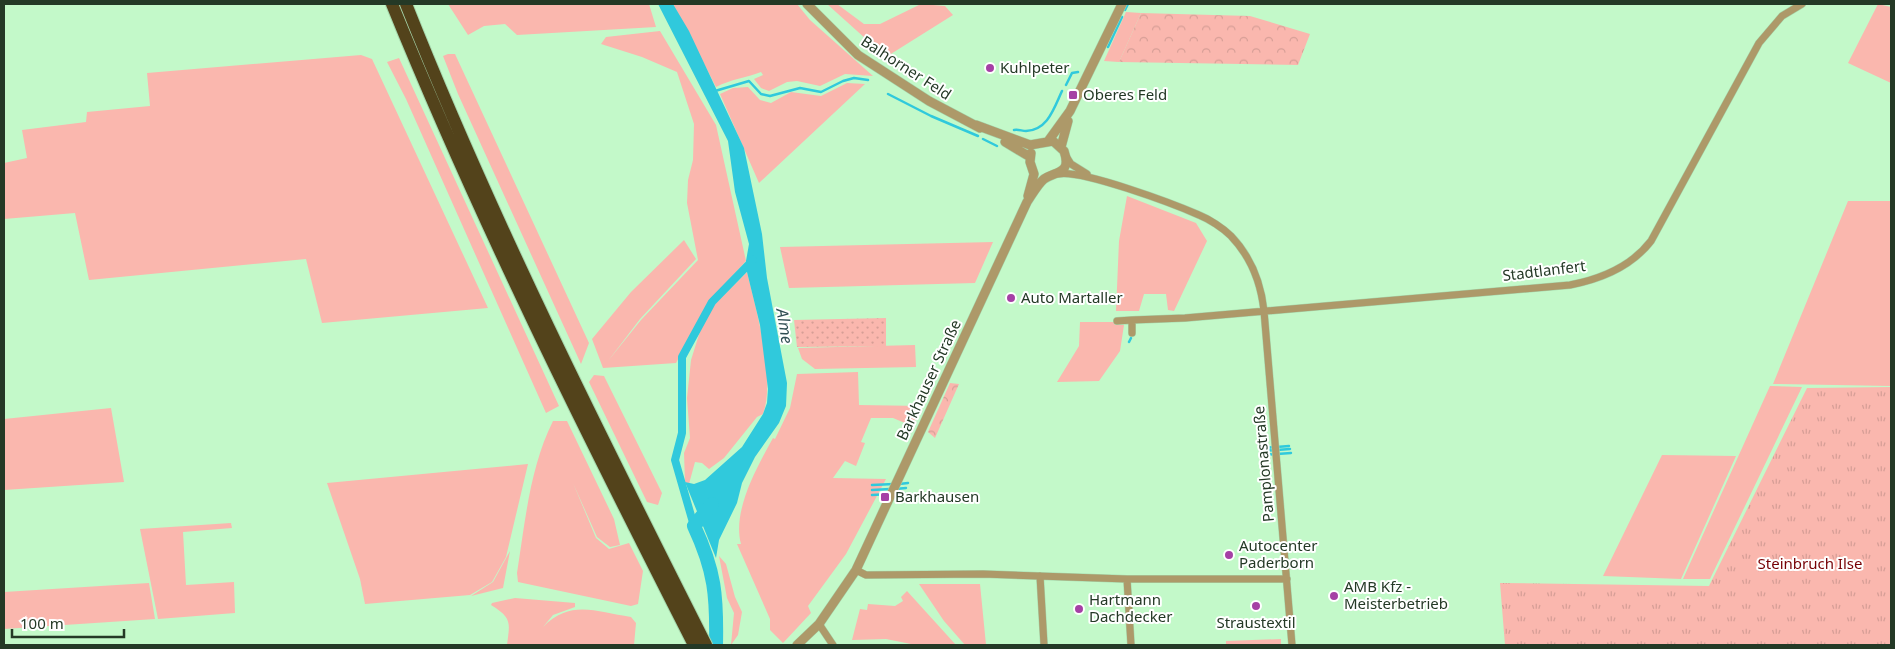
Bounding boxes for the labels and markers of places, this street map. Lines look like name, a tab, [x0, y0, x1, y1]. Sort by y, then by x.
place label: Kuhlpeter	[1000, 57, 1069, 77]
marker: Kuhlpeter	[984, 62, 996, 74]
place label: Oberes Feld	[1083, 84, 1167, 104]
marker: Oberes Feld	[1067, 89, 1079, 101]
place label: Auto Martaller	[1021, 287, 1123, 307]
marker: Auto Martaller	[1005, 292, 1017, 304]
place label: Barkhausen	[895, 486, 979, 506]
marker: Barkhausen	[879, 491, 891, 503]
place label: Autocenter Paderborn	[1239, 535, 1317, 572]
marker: Autocenter Paderborn	[1223, 549, 1235, 561]
place label: AMB Kfz - Meisterbetrieb	[1344, 576, 1448, 613]
place label: Hartmann Dachdecker	[1089, 589, 1172, 626]
marker: AMB Kfz - Meisterbetrieb	[1328, 590, 1340, 602]
marker: Straustextil	[1250, 600, 1262, 612]
marker: Hartmann Dachdecker	[1073, 603, 1085, 615]
place label: Straustextil	[1216, 612, 1296, 632]

